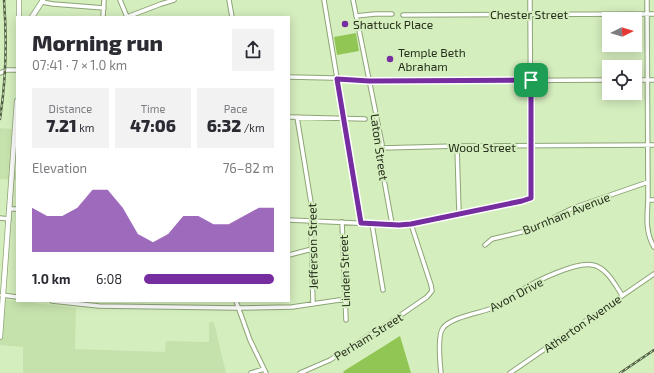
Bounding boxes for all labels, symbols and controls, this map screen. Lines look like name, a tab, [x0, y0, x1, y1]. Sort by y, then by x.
street label: Chester Street	[490, 7, 568, 21]
north arrow	[602, 12, 642, 52]
map controls	[602, 12, 642, 100]
place label: Shattuck Place	[353, 17, 433, 31]
marker: Shattuck Place	[340, 19, 350, 29]
text: Morning run	[32, 29, 163, 55]
button: share	[232, 29, 274, 71]
place label: Temple Beth Abraham	[398, 45, 466, 73]
marker: Temple Beth Abraham	[385, 54, 395, 64]
text: 07:41 · 7 × 1.0 km	[32, 57, 127, 73]
button: locate	[602, 60, 642, 100]
pin	[514, 63, 548, 97]
icon: arrive	[520, 69, 542, 91]
text: Distance	[49, 102, 92, 115]
text: Time	[141, 102, 165, 115]
text: Pace	[224, 102, 248, 115]
street label: Laton Street	[368, 113, 392, 182]
text: 7.21	[46, 115, 77, 135]
text: 47:06	[130, 115, 176, 135]
text: 6:32	[207, 115, 241, 135]
text: km	[77, 121, 94, 134]
text: /km	[241, 121, 265, 134]
street label: Wood Street	[448, 140, 516, 154]
text: Elevation	[32, 160, 87, 176]
text: 76–82 m	[223, 160, 274, 176]
street label: Burnham Avenue	[520, 189, 612, 237]
street label: Jefferson Street	[304, 202, 320, 289]
street label: Linden Street	[336, 234, 352, 307]
text: 1.0 km	[32, 271, 71, 287]
text: 6:08	[96, 271, 122, 287]
street label: Avon Drive	[487, 274, 545, 314]
street label: Atherton Avenue	[541, 291, 623, 355]
street label: Perham Street	[331, 309, 405, 363]

